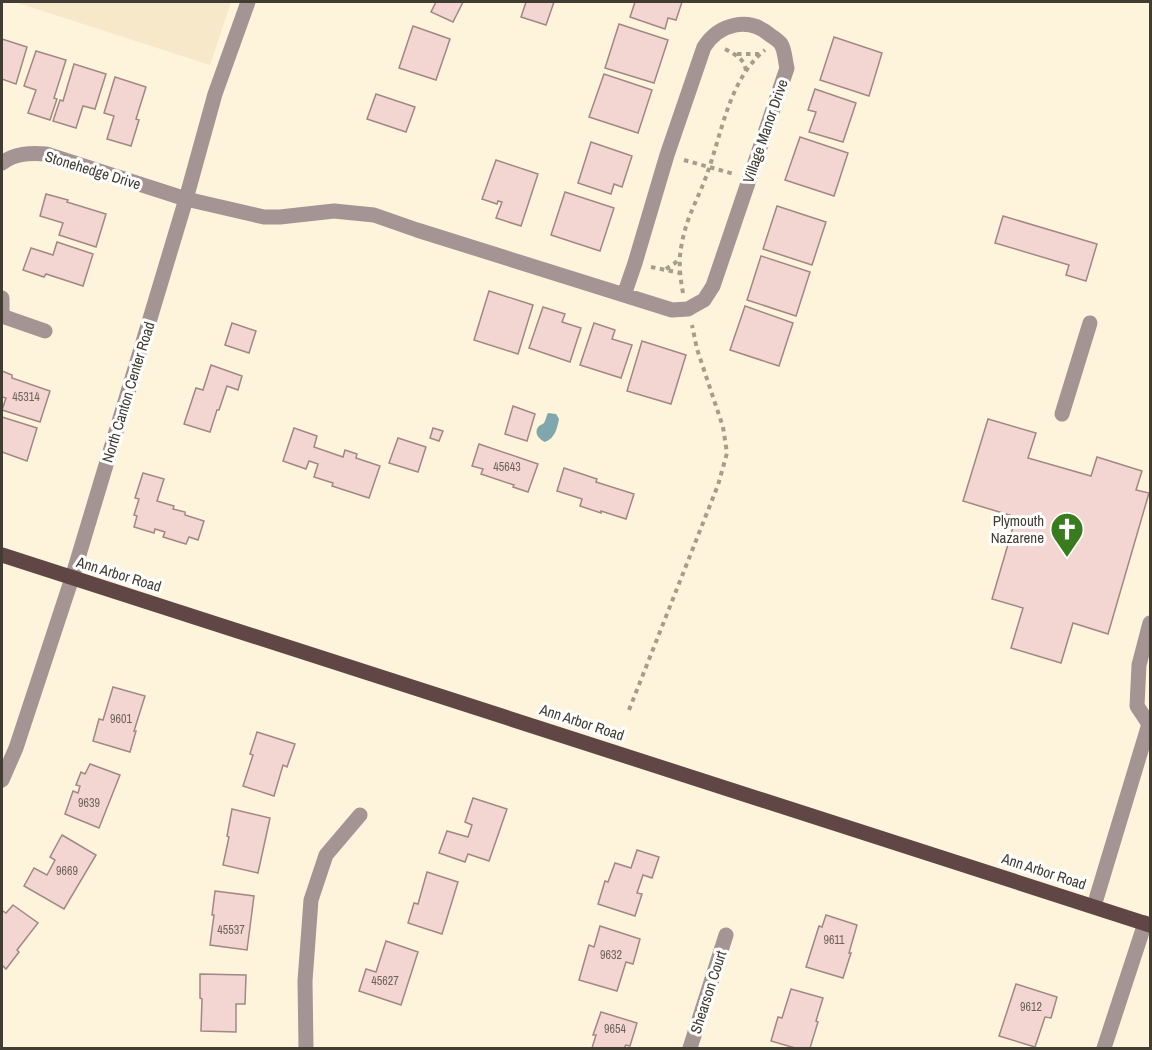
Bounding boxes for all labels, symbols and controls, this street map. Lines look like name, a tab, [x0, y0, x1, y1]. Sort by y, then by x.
street label: Village Manor Drive	[737, 76, 793, 186]
street label: Stonehedge Drive	[43, 145, 144, 195]
street label: North Canton Center Road	[97, 319, 159, 465]
house number: 45314	[12, 389, 40, 405]
house number: 45643	[493, 459, 521, 475]
place label: Plymouth Nazarene	[991, 510, 1044, 548]
church icon: Plymouth Nazarene	[1049, 511, 1085, 558]
street label: Ann Arbor Road	[73, 551, 164, 597]
street label: Ann Arbor Road	[536, 698, 627, 746]
house number: 9601	[110, 711, 132, 727]
house number: 9639	[78, 795, 100, 811]
street label: Ann Arbor Road	[998, 847, 1089, 895]
house number: 9669	[56, 863, 78, 879]
house number: 45537	[217, 922, 245, 938]
house number: 9611	[823, 932, 845, 948]
house number: 9632	[600, 947, 622, 963]
street label: Shearson Court	[685, 947, 731, 1036]
house number: 45627	[371, 973, 399, 989]
house number: 9612	[1020, 999, 1042, 1015]
house number: 9654	[604, 1021, 626, 1037]

